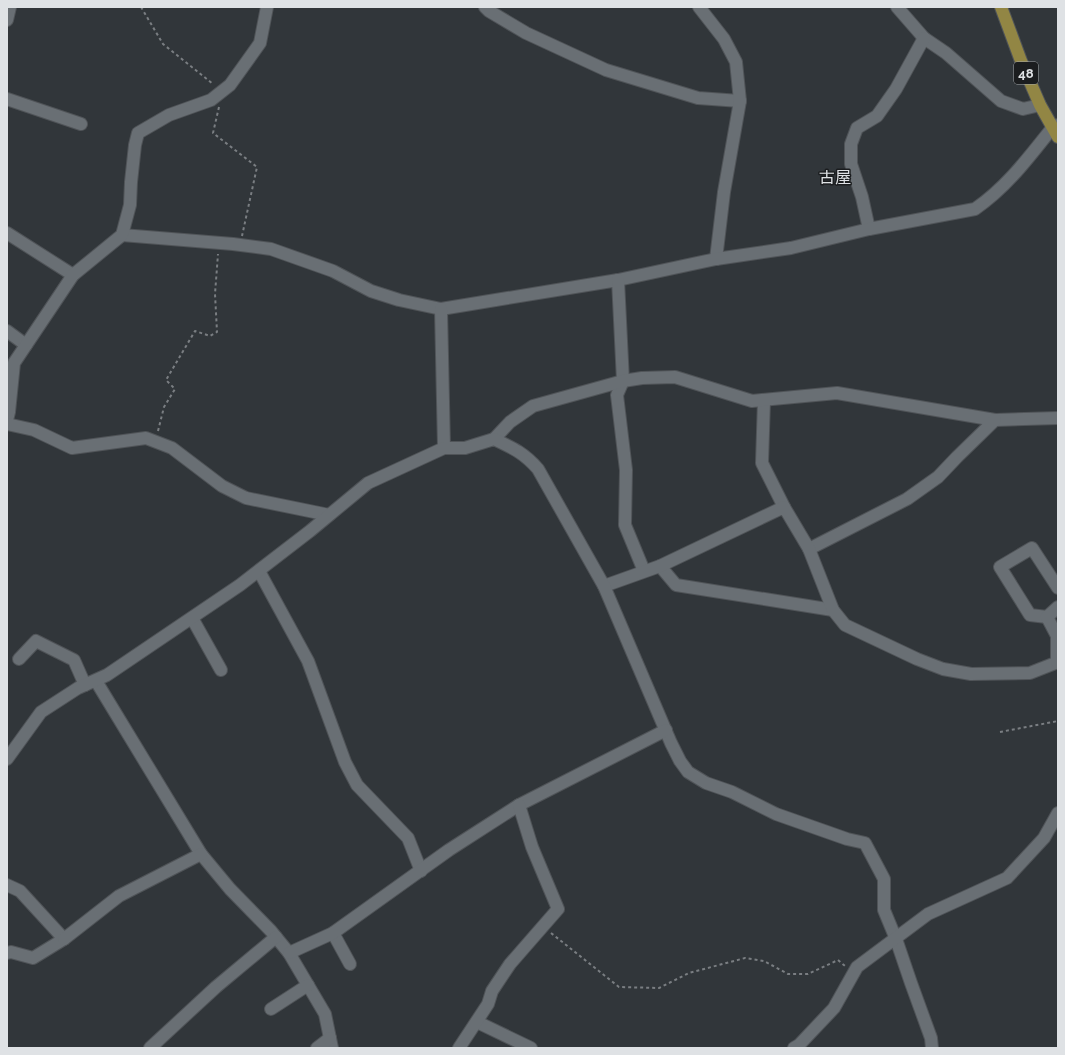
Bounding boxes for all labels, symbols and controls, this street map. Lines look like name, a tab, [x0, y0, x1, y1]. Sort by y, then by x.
road number: 48	[1014, 62, 1038, 84]
district label: 古屋	[819, 168, 851, 187]

